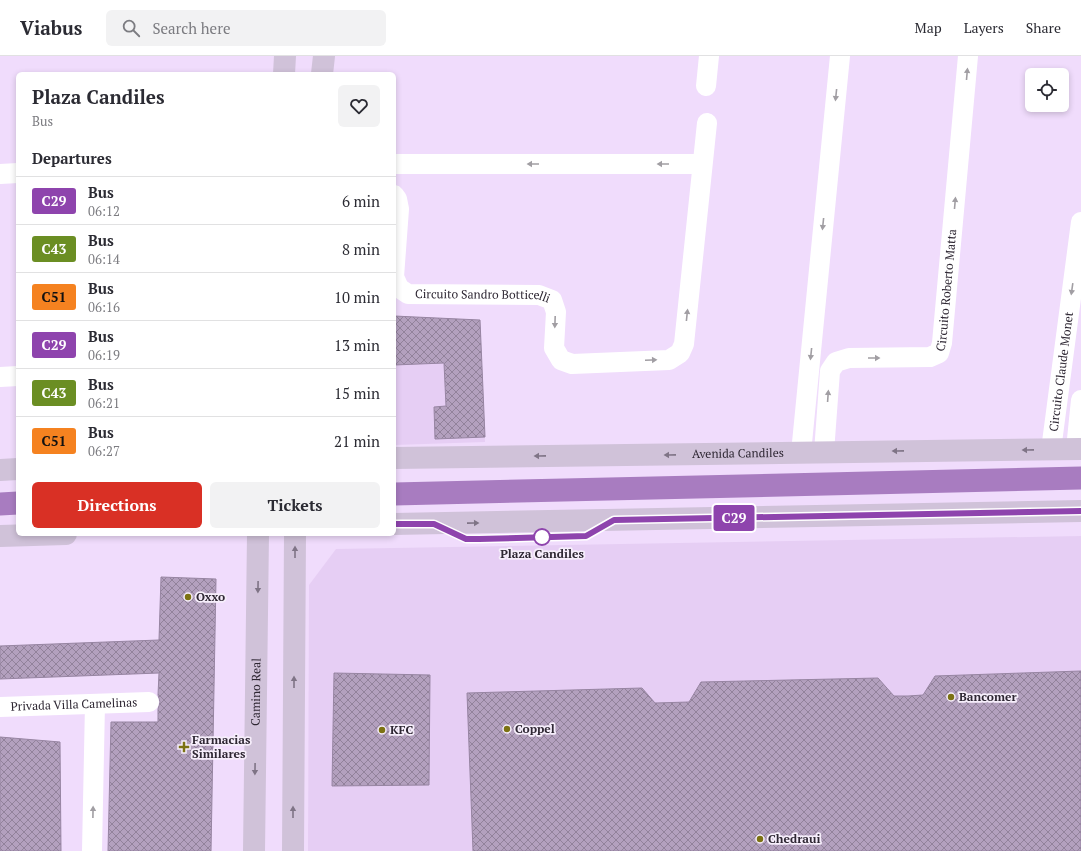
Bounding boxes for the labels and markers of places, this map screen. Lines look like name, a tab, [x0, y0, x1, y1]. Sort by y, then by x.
marker: Plaza Candiles	[533, 528, 551, 546]
place label: Plaza Candiles	[500, 546, 584, 561]
place label: Oxxo	[196, 589, 225, 604]
marker: Oxxo	[183, 592, 193, 602]
place label: Bancomer	[959, 689, 1017, 704]
marker: Bancomer	[946, 692, 956, 702]
place label: Coppel	[515, 721, 555, 736]
place label: KFC	[390, 722, 413, 737]
marker: Coppel	[502, 724, 512, 734]
marker: KFC	[377, 725, 387, 735]
place label: Farmacias Similares	[192, 732, 251, 761]
marker: Farmacias Similares	[179, 742, 189, 752]
place label: Chedraui	[768, 831, 820, 846]
marker: Chedraui	[755, 834, 765, 844]

